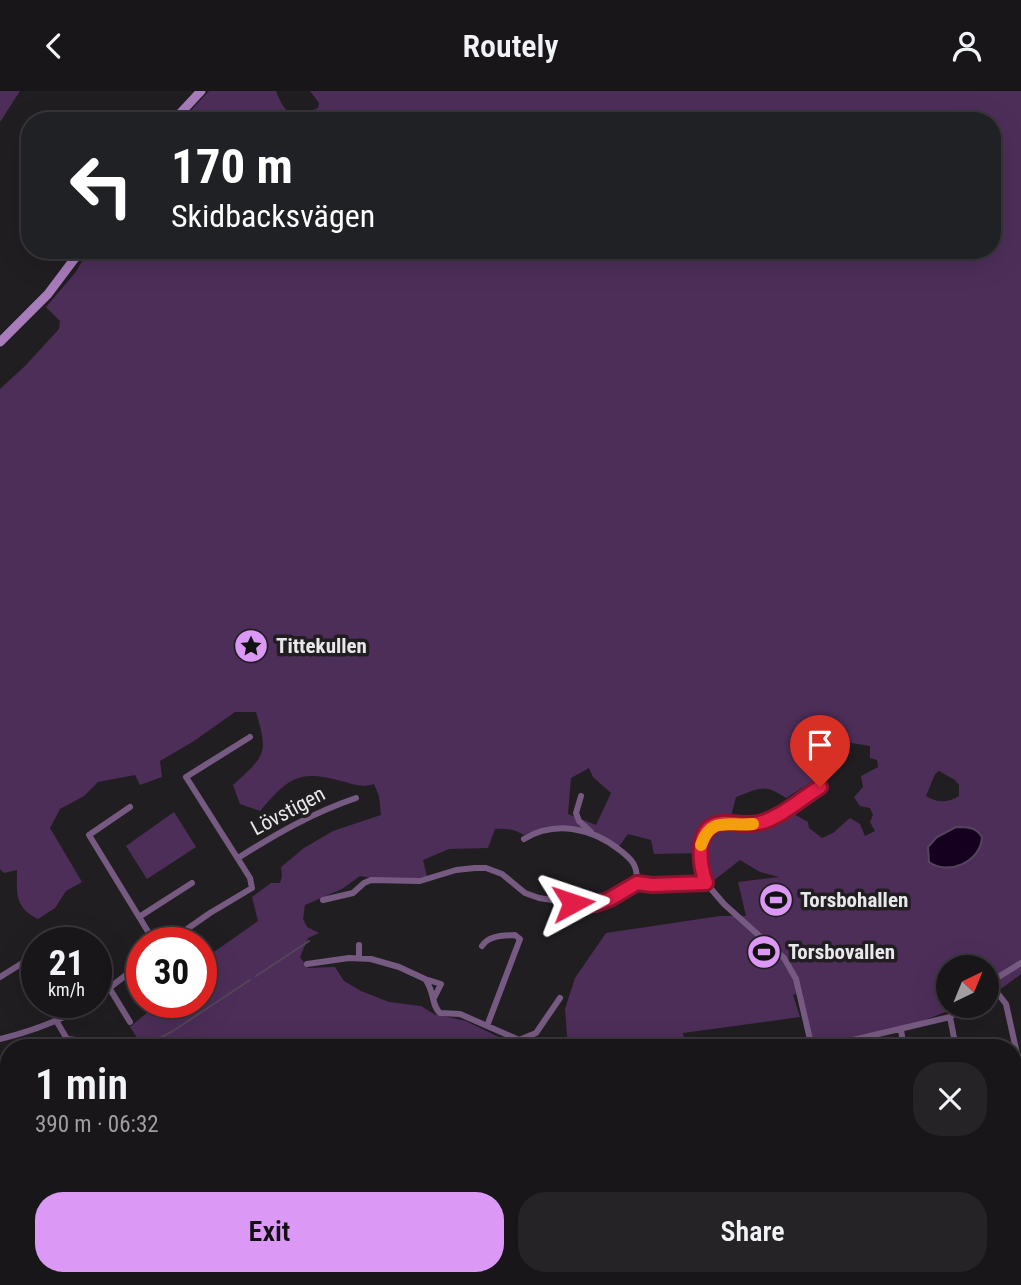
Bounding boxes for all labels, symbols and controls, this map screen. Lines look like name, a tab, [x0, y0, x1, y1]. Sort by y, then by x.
icon: back	[35, 27, 73, 65]
text: Routely	[462, 27, 559, 65]
icon: person	[948, 27, 986, 65]
text: 170 m	[171, 138, 293, 195]
icon: left	[56, 140, 147, 231]
text: Skidbacksvägen	[171, 197, 375, 235]
place icon: Tittekullen	[232, 627, 270, 665]
place label: Tittekullen	[276, 634, 367, 658]
pin	[790, 715, 850, 787]
icon: arrive	[801, 726, 839, 764]
street label: Lövstigen	[247, 782, 329, 840]
position arrow	[536, 866, 610, 940]
sports icon: Torsbohallen	[757, 881, 795, 919]
place label: Torsbohallen	[800, 888, 908, 912]
speed limit sign: 30	[126, 927, 217, 1018]
sports icon: Torsbovallen	[745, 933, 783, 971]
place label: Torsbovallen	[788, 940, 895, 964]
text: 21	[49, 943, 84, 984]
north arrow	[936, 955, 999, 1019]
map controls	[936, 955, 999, 1018]
text: km/h	[48, 979, 85, 1000]
text: 1 min	[35, 1060, 128, 1109]
button: close	[913, 1062, 987, 1136]
text: 390 m · 06:32	[35, 1111, 159, 1138]
button: Exit	[35, 1192, 504, 1272]
button: Share	[518, 1192, 987, 1272]

